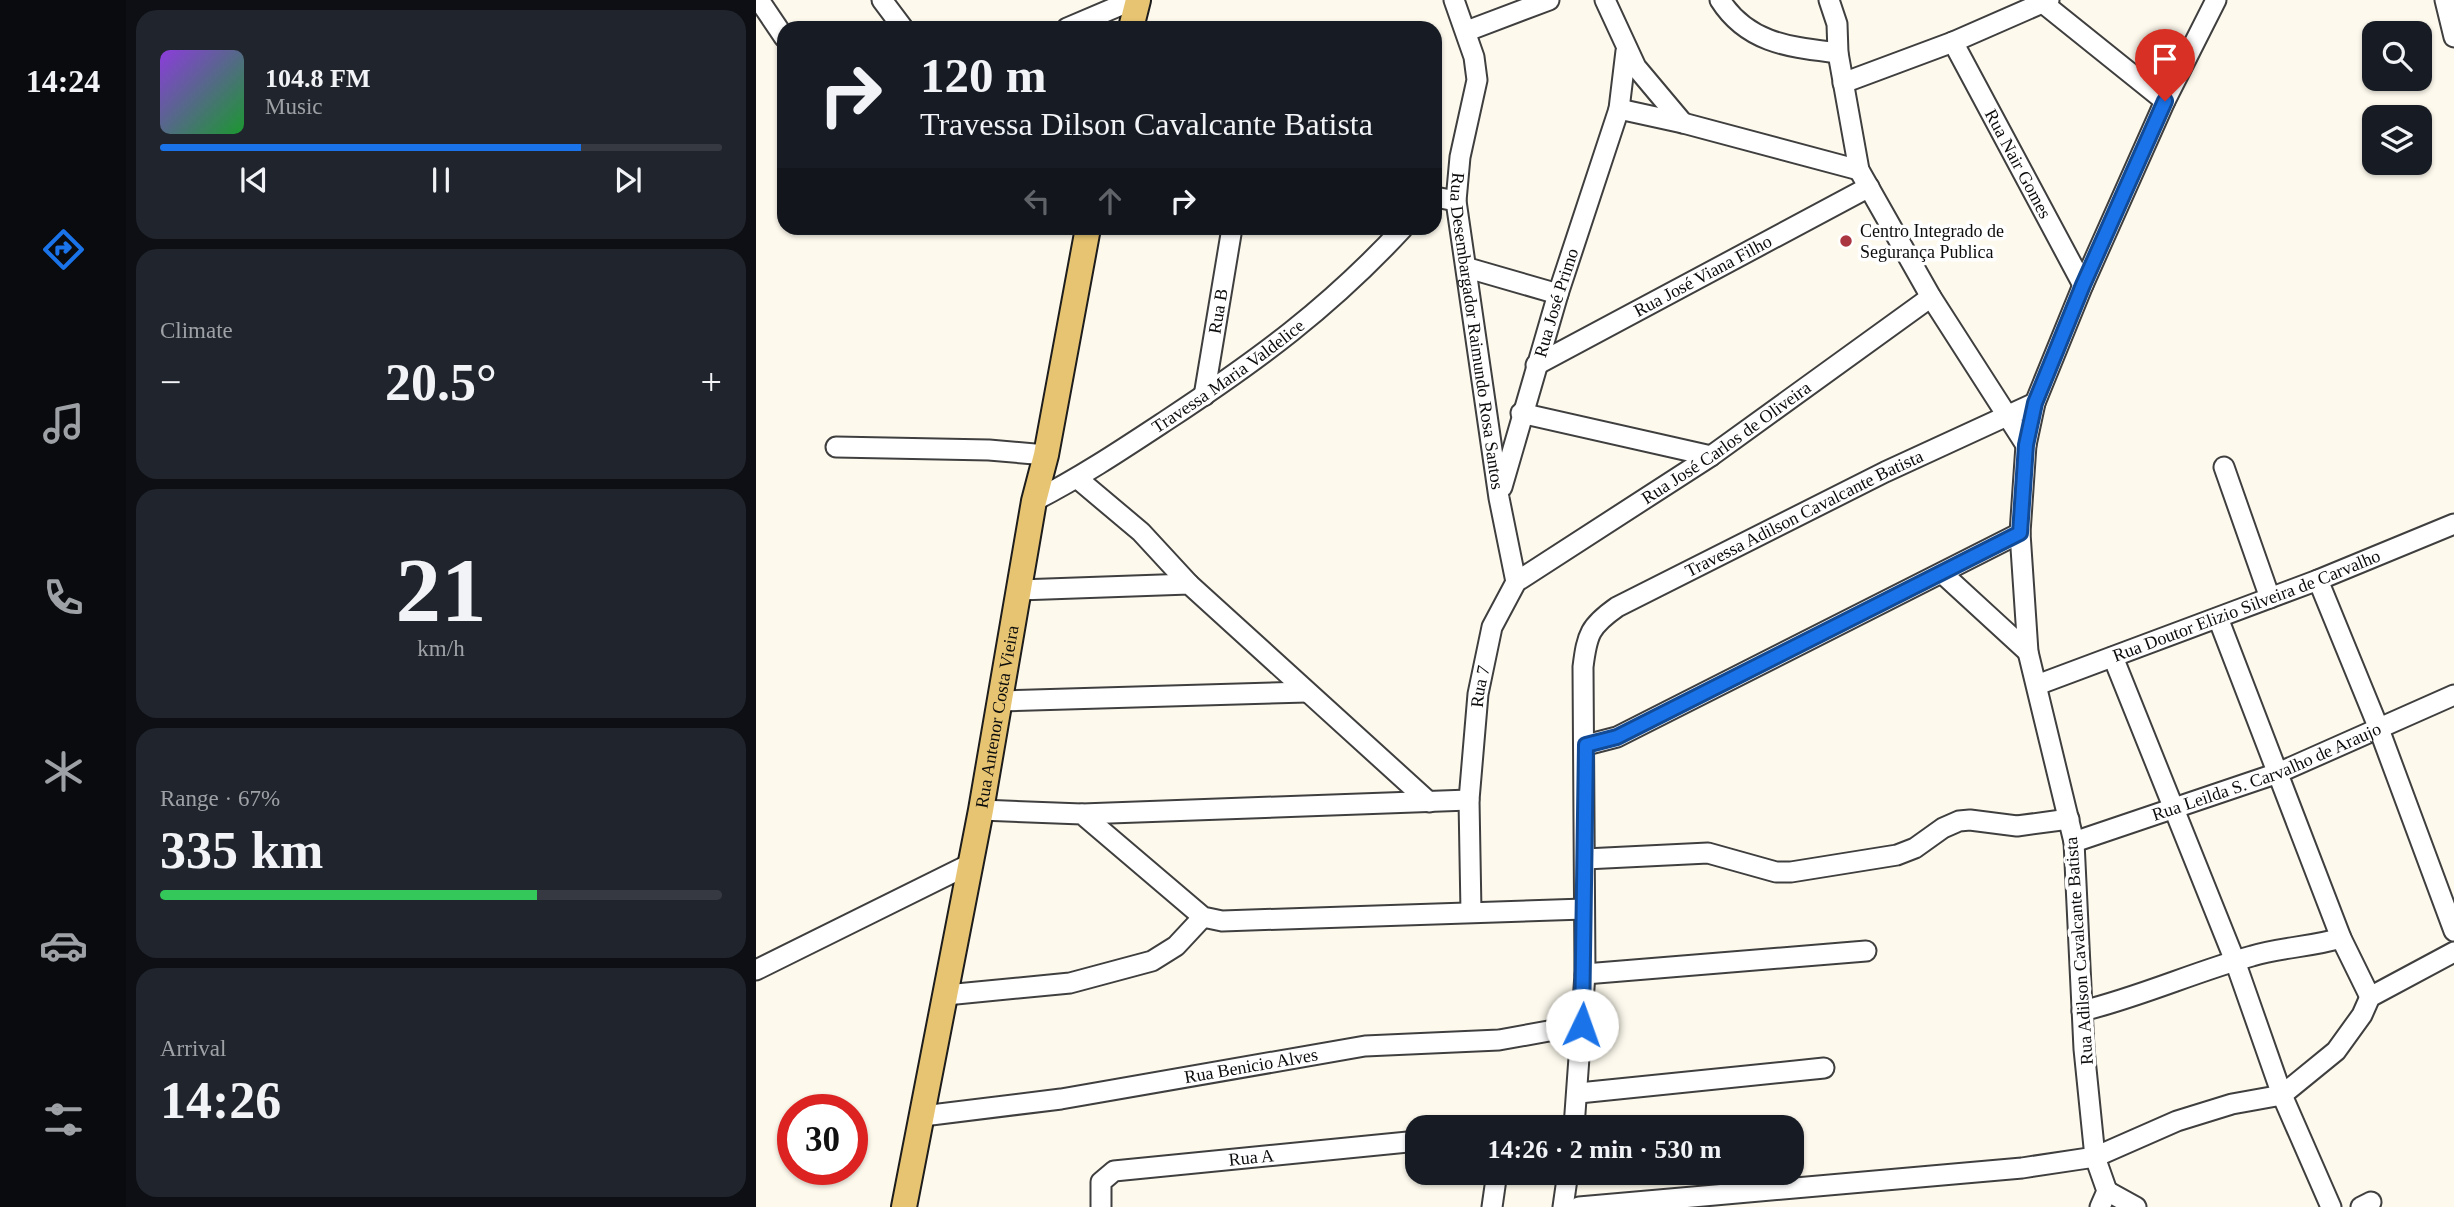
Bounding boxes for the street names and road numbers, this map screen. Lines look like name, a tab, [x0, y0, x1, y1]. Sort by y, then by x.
street label: Rua Nair Gomes	[1981, 106, 2055, 222]
street label: Rua Desembargador Raimundo Rosa Santos	[1446, 172, 1508, 491]
street label: Rua José Viana Filho	[1630, 231, 1775, 321]
street label: Rua José Primo	[1530, 246, 1582, 360]
street label: Rua B	[1205, 287, 1232, 335]
street label: Travessa Maria Valdelice	[1148, 315, 1308, 437]
street label: Rua José Carlos de Oliveira	[1638, 377, 1815, 508]
street label: Travessa Adilson Cavalcante Batista	[1682, 446, 1926, 581]
street label: Rua Doutor Elizio Silveira de Carvalho	[2110, 545, 2383, 666]
street label: Rua Antenor Costa Vieira	[971, 624, 1023, 810]
street label: Rua 7	[1467, 664, 1494, 708]
street label: Rua Leilda S. Carvalho de Araujo	[2149, 719, 2384, 825]
street label: Rua Adilson Cavalcante Batista	[2061, 836, 2097, 1066]
street label: Rua Benicio Alves	[1183, 1044, 1319, 1087]
street label: Rua A	[1228, 1145, 1275, 1170]

